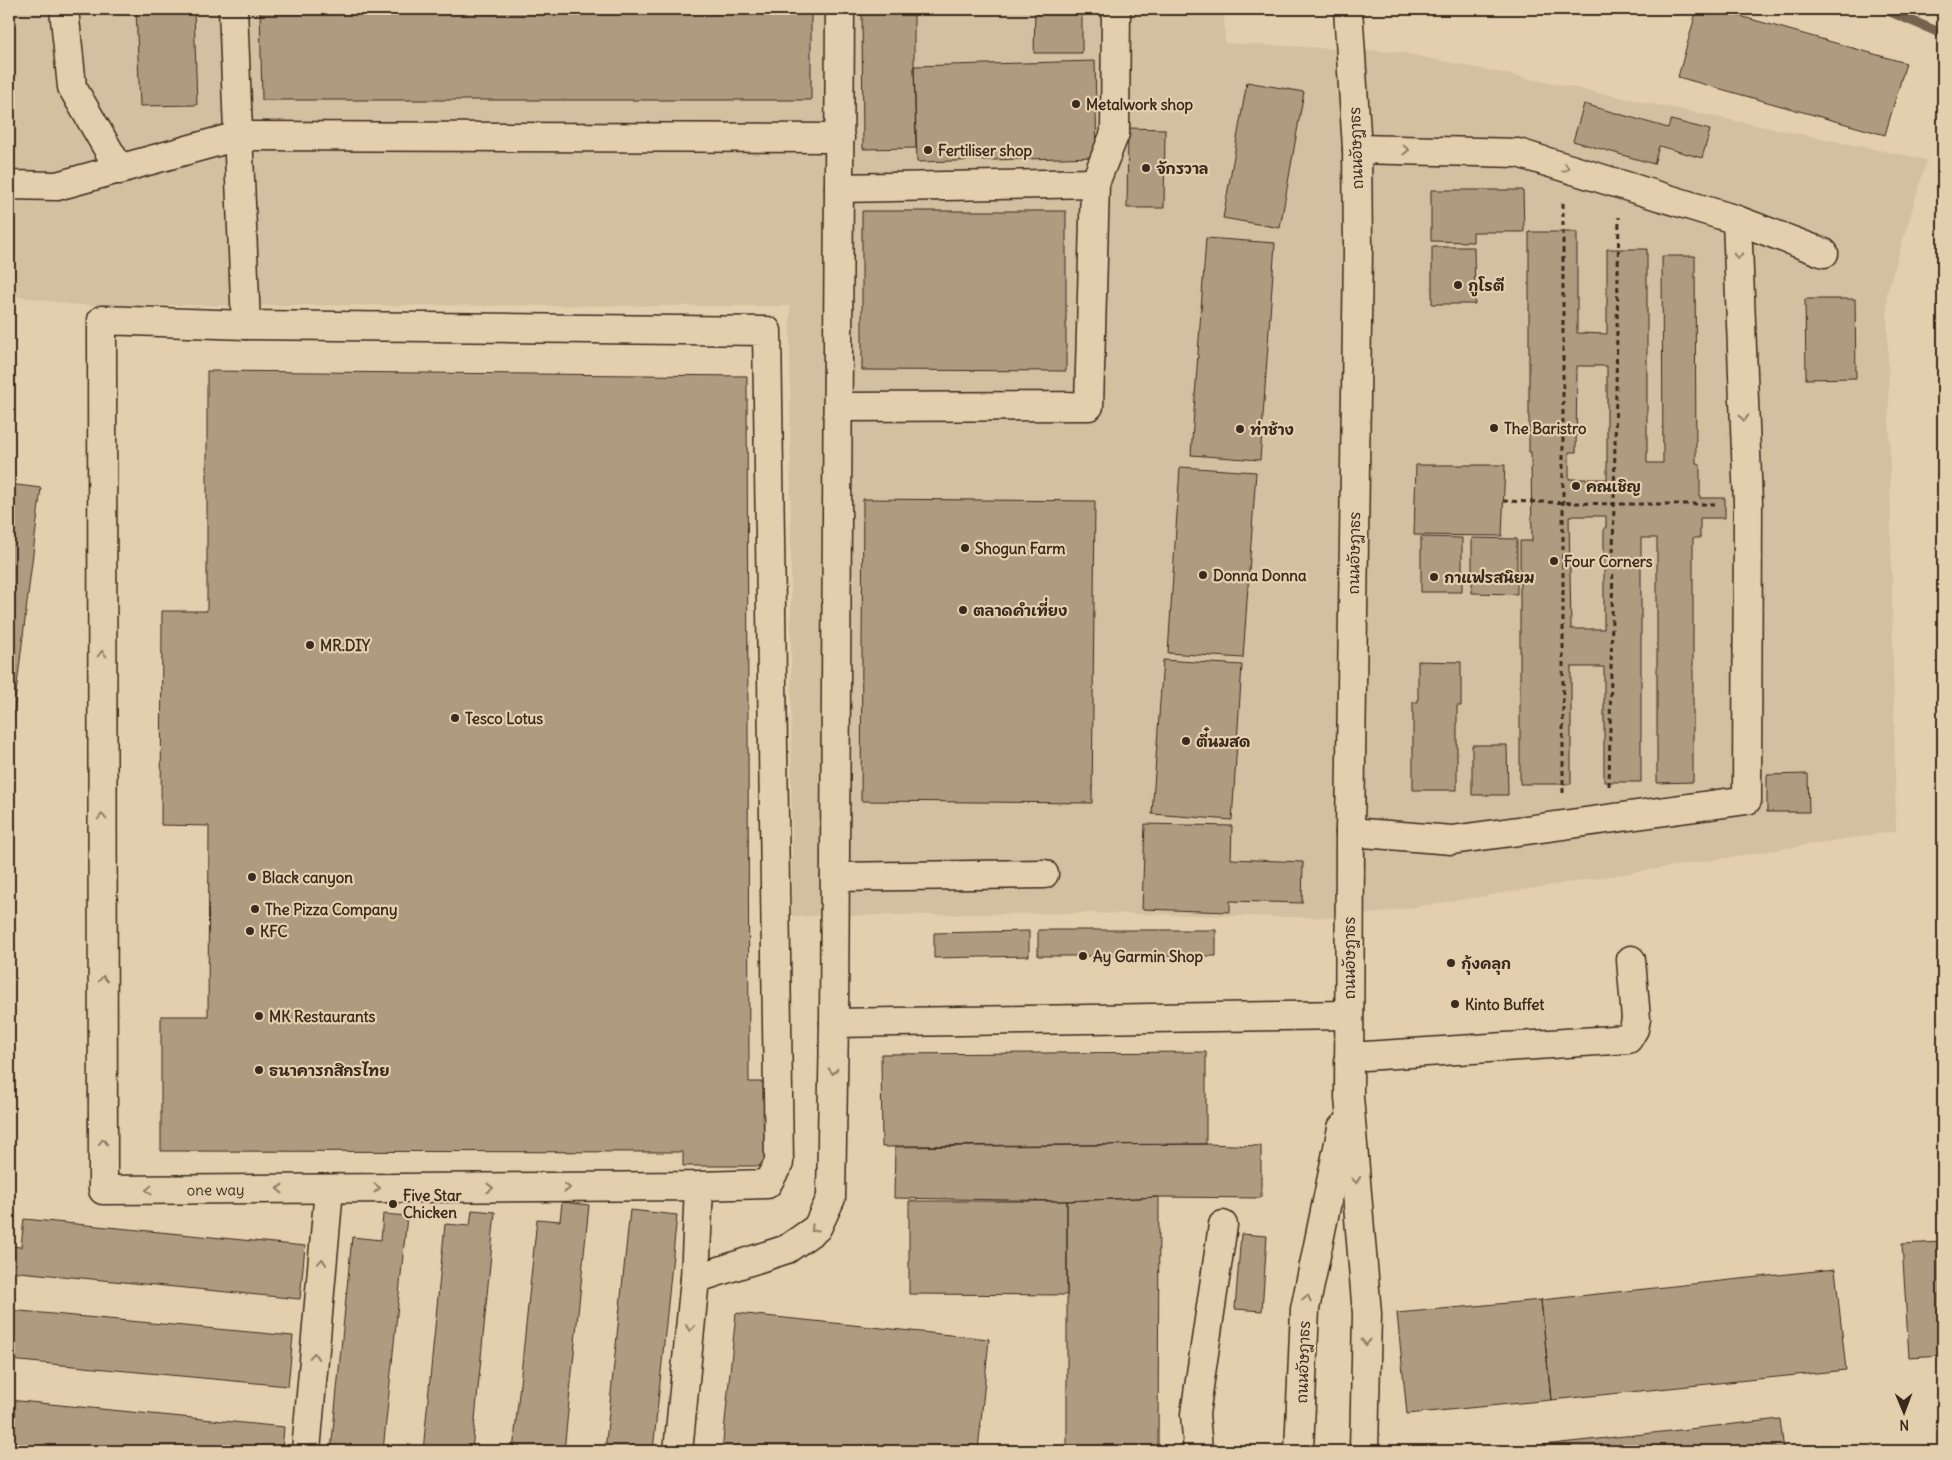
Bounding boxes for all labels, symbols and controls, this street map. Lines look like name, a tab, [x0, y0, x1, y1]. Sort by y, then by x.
place label: Metalwork shop	[1086, 95, 1194, 115]
marker: Metalwork shop	[1070, 98, 1082, 110]
street label: ถนนอัษฎาธร	[1345, 106, 1368, 190]
place label: Fertiliser shop	[938, 141, 1033, 161]
marker: Fertiliser shop	[922, 144, 934, 156]
one-way arrow	[1402, 145, 1410, 155]
place label: จักรวาล	[1156, 159, 1208, 178]
marker: จักรวาล	[1140, 162, 1152, 174]
one-way arrow	[1561, 162, 1570, 172]
one-way arrow	[1733, 252, 1744, 260]
place label: กูโรตี	[1468, 276, 1504, 297]
marker: กูโรตี	[1452, 279, 1464, 291]
one-way arrow	[1739, 415, 1750, 423]
place label: The Baristro	[1504, 419, 1587, 438]
place label: ท่าช้าง	[1250, 420, 1294, 439]
marker: The Baristro	[1488, 422, 1500, 434]
marker: ท่าช้าง	[1234, 423, 1246, 435]
place label: คณเชิญ	[1586, 477, 1641, 496]
marker: คณเชิญ	[1570, 480, 1582, 492]
street label: ถนนอัษฎาธร	[1344, 511, 1365, 595]
place label: Shogun Farm	[975, 539, 1065, 559]
marker: Shogun Farm	[959, 542, 971, 554]
place label: Four Corners	[1564, 552, 1653, 571]
marker: Four Corners	[1548, 555, 1560, 567]
place label: Donna Donna	[1213, 566, 1307, 585]
place label: กาแฟรสนิยม	[1444, 568, 1535, 587]
marker: Donna Donna	[1197, 569, 1209, 581]
marker: กาแฟรสนิยม	[1428, 571, 1440, 583]
place label: ตลาดคำเที่ยง	[973, 597, 1067, 620]
marker: ตลาดคำเที่ยง	[957, 604, 969, 616]
place label: MR.DIY	[320, 636, 371, 655]
marker: MR.DIY	[304, 639, 316, 651]
one-way arrow	[97, 650, 107, 658]
place label: Tesco Lotus	[465, 709, 543, 728]
marker: Tesco Lotus	[449, 712, 461, 724]
place label: ตี๋นมสด	[1196, 727, 1250, 751]
marker: ตี๋นมสด	[1180, 735, 1192, 747]
one-way arrow	[97, 812, 107, 820]
place label: Black canyon	[262, 868, 353, 888]
marker: Black canyon	[246, 871, 258, 883]
place label: The Pizza Company	[265, 900, 397, 920]
marker: The Pizza Company	[249, 903, 261, 915]
street label: ถนนอัษฎาธร	[1340, 917, 1360, 999]
place label: KFC	[260, 922, 288, 941]
marker: KFC	[244, 925, 256, 937]
place label: Ay Garmin Shop	[1093, 947, 1203, 967]
marker: Ay Garmin Shop	[1077, 950, 1089, 962]
place label: กุ้งคลุก	[1461, 954, 1511, 975]
marker: กุ้งคลุก	[1445, 957, 1457, 969]
one-way arrow	[98, 975, 108, 982]
place label: Kinto Buffet	[1465, 995, 1545, 1014]
marker: Kinto Buffet	[1449, 998, 1461, 1010]
place label: MK Restaurants	[269, 1007, 376, 1026]
marker: MK Restaurants	[253, 1010, 265, 1022]
place label: ธนาคารกสิกรไทย	[269, 1061, 389, 1080]
marker: ธนาคารกสิกรไทย	[253, 1064, 265, 1076]
one-way arrow	[828, 1068, 838, 1076]
one-way arrow	[98, 1137, 108, 1145]
one-way arrow	[1350, 1177, 1361, 1185]
street label: one way	[187, 1180, 245, 1199]
one-way arrow	[374, 1183, 382, 1193]
one-way arrow	[486, 1183, 494, 1193]
one-way arrow	[564, 1183, 572, 1193]
one-way arrow	[276, 1184, 284, 1194]
one-way arrow	[144, 1185, 152, 1195]
place label: Five Star Chicken	[403, 1186, 462, 1222]
marker: Five Star Chicken	[387, 1198, 399, 1210]
one-way arrow	[811, 1223, 820, 1232]
one-way arrow	[317, 1257, 328, 1265]
one-way arrow	[1301, 1293, 1312, 1302]
street label: ถนนอัษฎาธร	[1292, 1320, 1315, 1404]
one-way arrow	[685, 1324, 696, 1332]
one-way arrow	[1361, 1339, 1371, 1347]
one-way arrow	[308, 1351, 319, 1359]
north arrow	[1880, 1388, 1930, 1438]
text: N	[1899, 1416, 1909, 1434]

